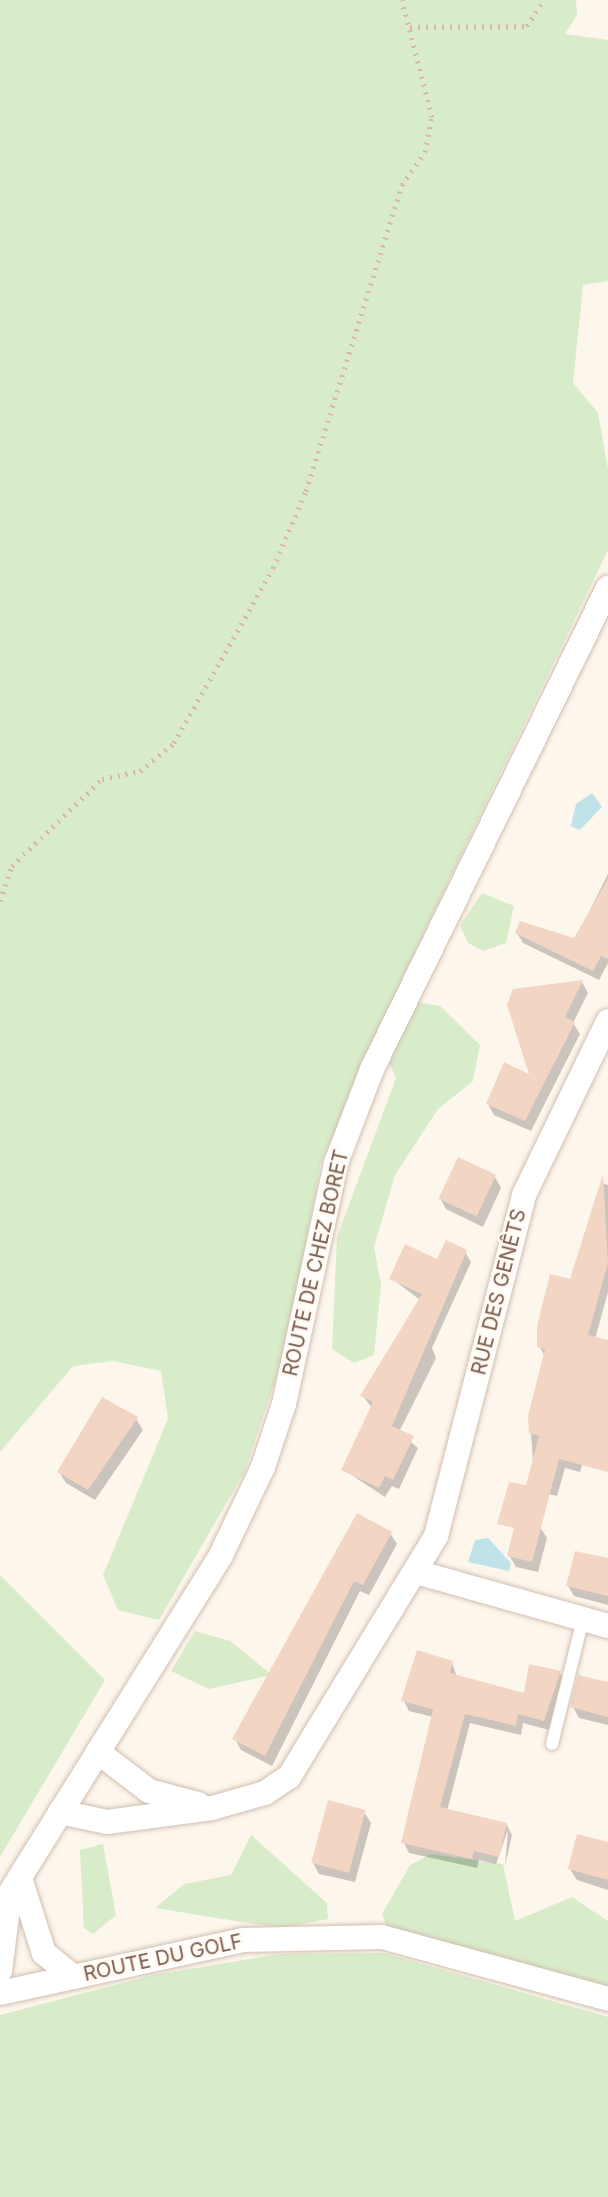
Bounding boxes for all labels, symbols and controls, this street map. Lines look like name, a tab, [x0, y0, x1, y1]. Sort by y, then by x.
street label: ROUTE DE CHEZ BORET	[278, 1147, 354, 1379]
street label: RUE DES GENÊTS	[467, 1207, 531, 1377]
street label: ROUTE DU GOLF	[81, 1929, 245, 1987]

